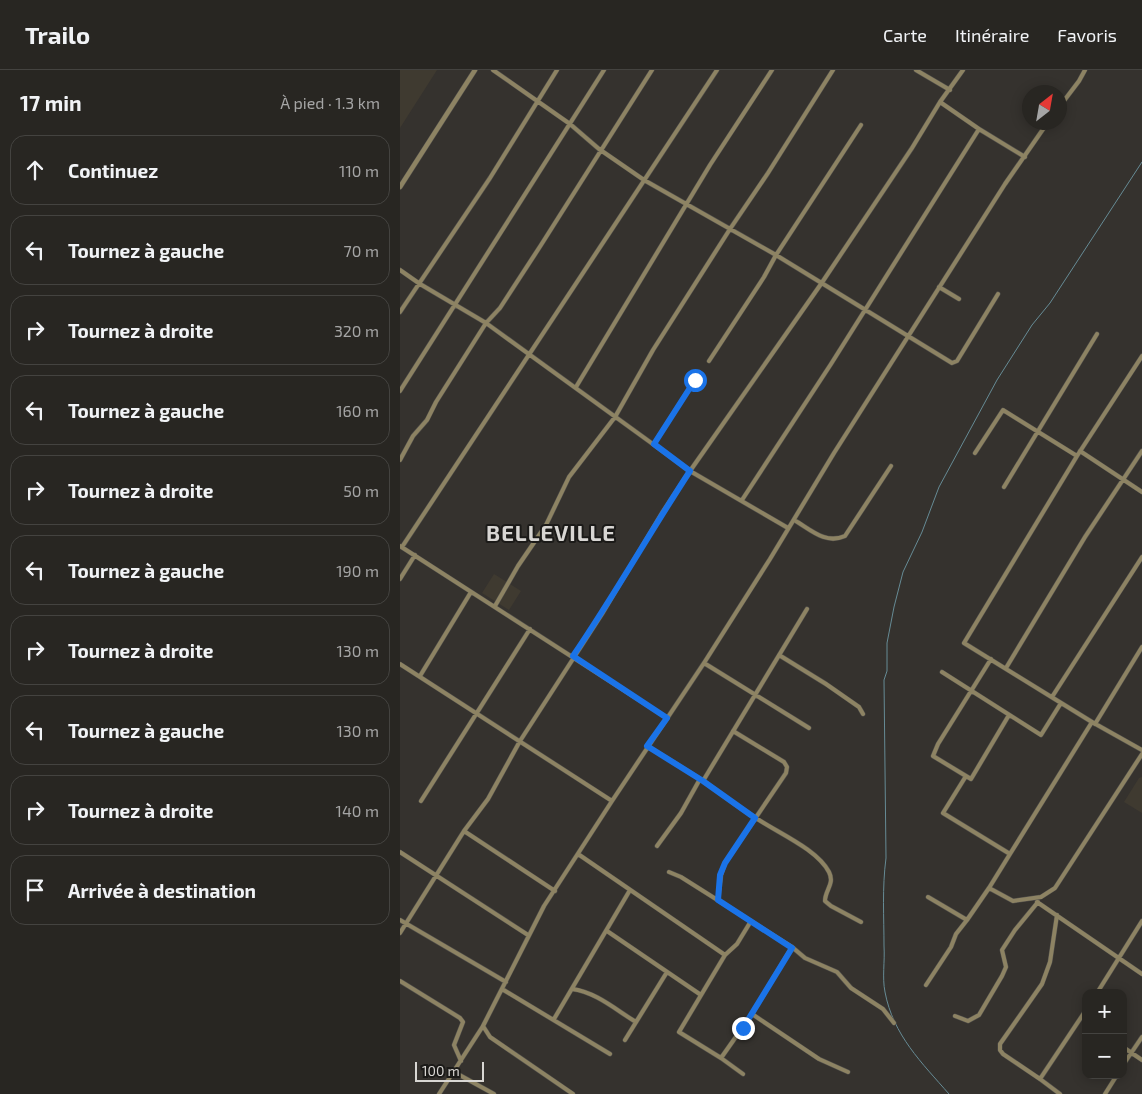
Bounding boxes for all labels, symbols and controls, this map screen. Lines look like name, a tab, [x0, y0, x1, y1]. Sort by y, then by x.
text: Trailo	[25, 20, 90, 49]
text: Carte	[883, 24, 927, 46]
text: Itinéraire	[955, 24, 1029, 46]
text: Favoris	[1057, 24, 1117, 46]
north arrow	[1022, 85, 1067, 130]
text: 17 min	[20, 90, 82, 115]
text: À pied · 1.3 km	[280, 93, 380, 112]
icon: ahead	[21, 156, 49, 184]
text: Continuez	[68, 159, 158, 182]
text: 110 m	[339, 161, 379, 180]
icon: left	[21, 236, 49, 264]
text: Tournez à gauche	[68, 239, 224, 262]
text: 70 m	[344, 241, 379, 260]
icon: right	[21, 316, 49, 344]
text: Tournez à droite	[68, 319, 214, 342]
text: 320 m	[334, 321, 379, 340]
route start	[684, 369, 707, 392]
icon: left	[21, 396, 49, 424]
text: Tournez à gauche	[68, 399, 224, 422]
text: 160 m	[336, 401, 379, 420]
icon: right	[21, 476, 49, 504]
text: Tournez à droite	[68, 479, 214, 502]
text: 50 m	[343, 481, 379, 500]
district label: BELLEVILLE	[486, 519, 616, 545]
icon: left	[21, 556, 49, 584]
text: Tournez à gauche	[68, 559, 224, 582]
text: 190 m	[336, 561, 379, 580]
icon: right	[21, 636, 49, 664]
text: Tournez à droite	[68, 639, 214, 662]
text: 130 m	[337, 641, 379, 660]
icon: left	[21, 716, 49, 744]
text: Tournez à gauche	[68, 719, 224, 742]
text: 130 m	[337, 721, 379, 740]
icon: right	[21, 796, 49, 824]
text: Tournez à droite	[68, 799, 214, 822]
text: 140 m	[336, 801, 379, 820]
icon: arrive	[21, 876, 49, 904]
text: Arrivée à destination	[68, 879, 256, 902]
map controls	[1082, 989, 1127, 1079]
button: +	[1082, 989, 1127, 1034]
route end	[732, 1017, 755, 1040]
button: −	[1082, 1034, 1127, 1079]
scale bar	[415, 1059, 484, 1082]
text: 100 m	[422, 1062, 460, 1079]

